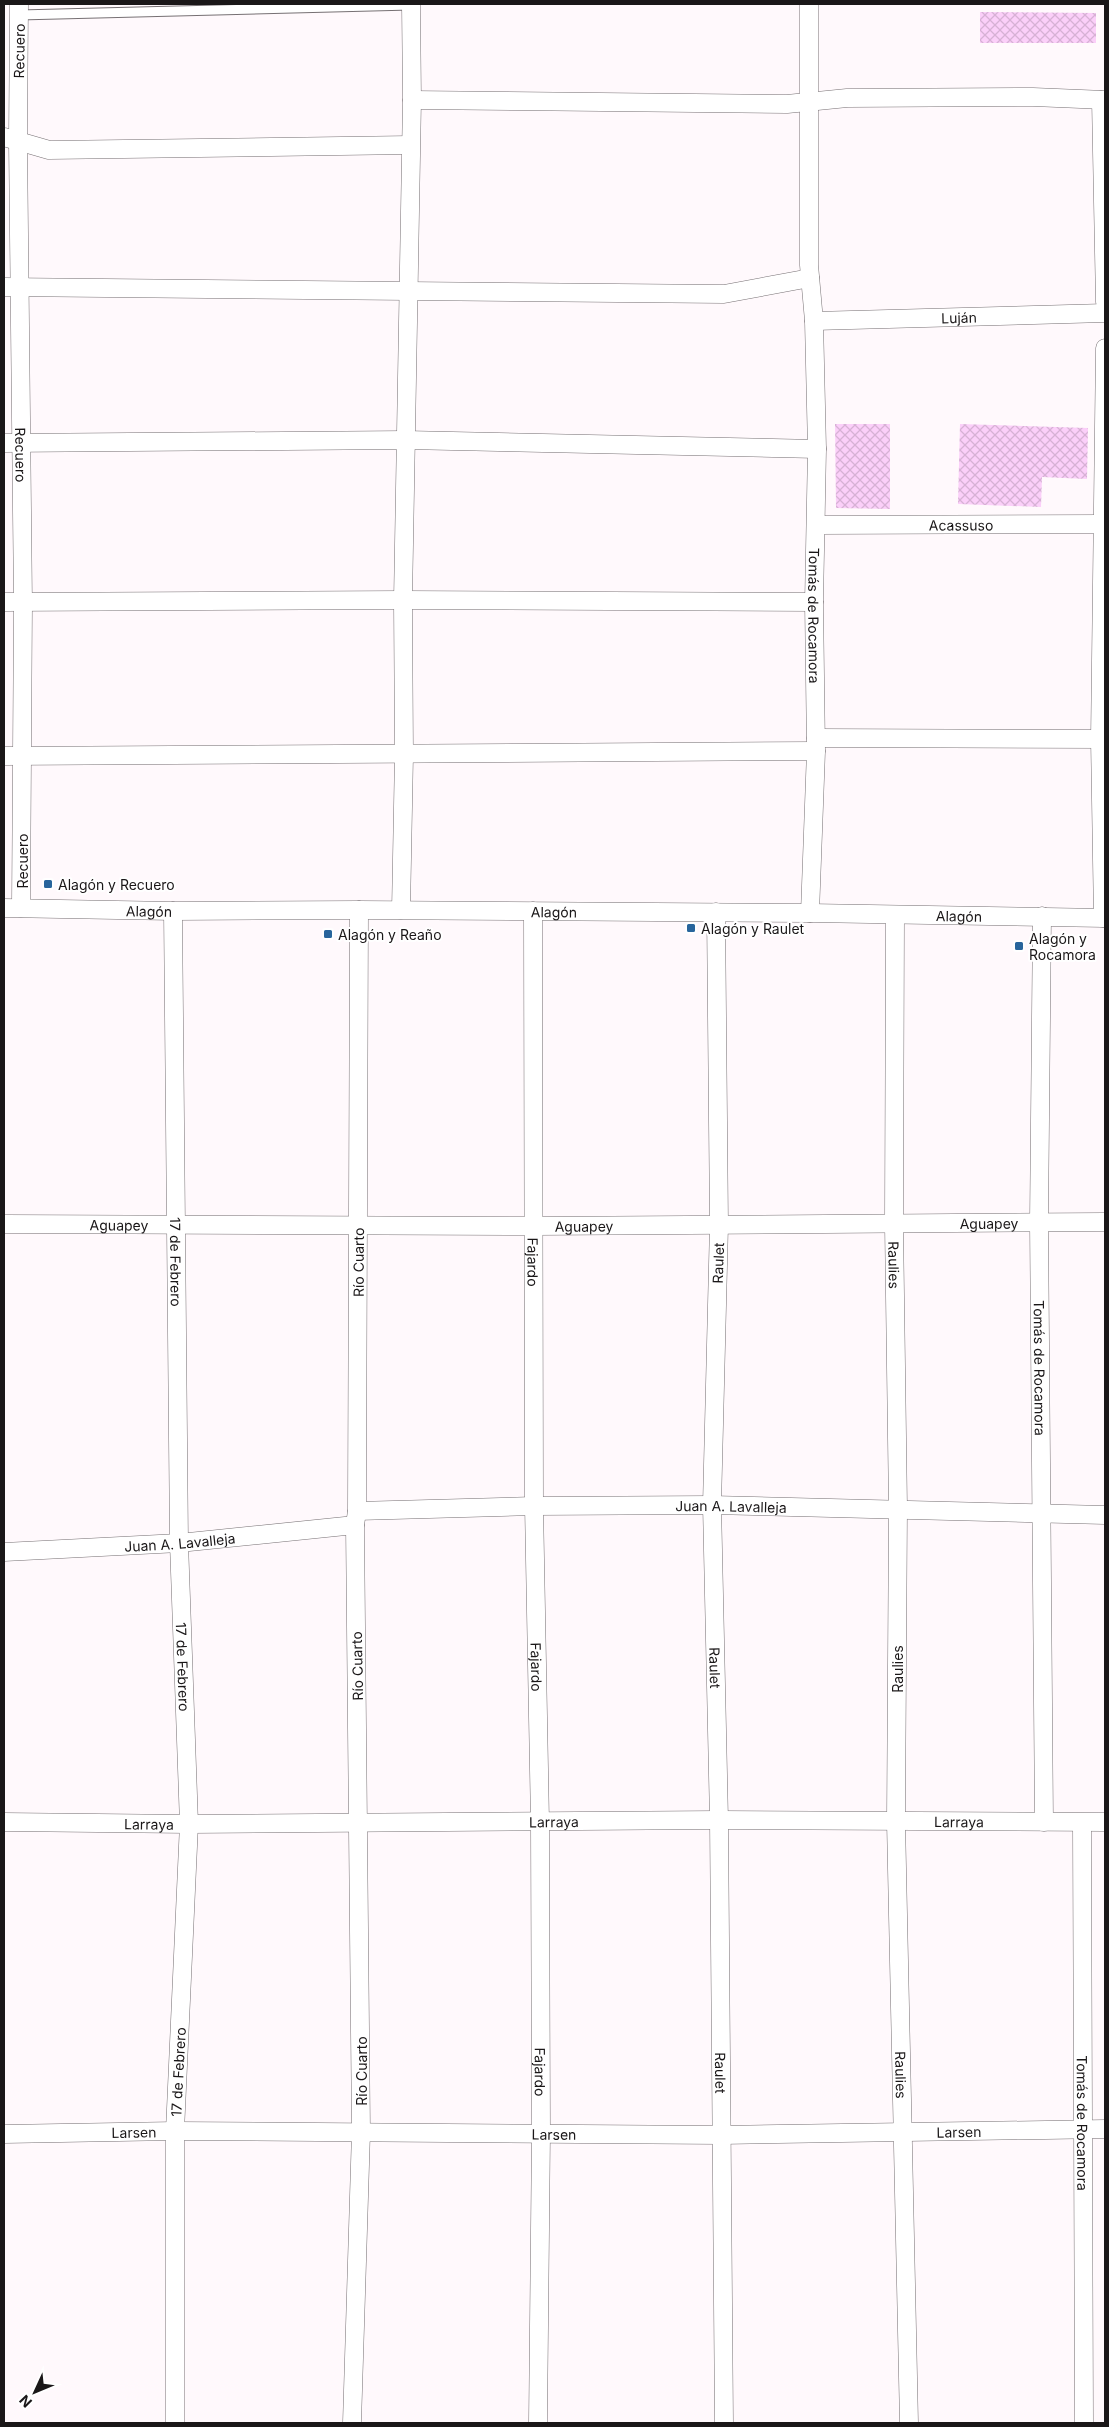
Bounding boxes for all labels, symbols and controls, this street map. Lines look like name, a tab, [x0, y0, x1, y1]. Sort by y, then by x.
street label: Recuero	[10, 23, 28, 79]
street label: Luján	[941, 308, 977, 326]
street label: Recuero	[13, 427, 30, 483]
street label: Acassuso	[929, 516, 993, 533]
street label: Tomás de Rocamora	[805, 548, 824, 684]
street label: Recuero	[14, 834, 31, 888]
place label: Alagón y Recuero	[58, 876, 175, 893]
marker: Alagón y Recuero	[42, 878, 54, 890]
street label: Alagón	[126, 902, 172, 919]
street label: Alagón	[531, 903, 577, 920]
street label: Alagón	[936, 907, 982, 924]
place label: Alagón y Raulet	[701, 920, 805, 937]
marker: Alagón y Raulet	[685, 922, 697, 934]
place label: Alagón y Reaño	[338, 926, 442, 943]
marker: Alagón y Reaño	[322, 928, 334, 940]
place label: Alagón y Rocamora	[1029, 930, 1096, 963]
marker: Alagón y Rocamora	[1013, 940, 1025, 952]
street label: Aguapey	[960, 1214, 1019, 1232]
street label: Aguapey	[90, 1216, 149, 1233]
street label: 17 de Febrero	[167, 1217, 185, 1307]
street label: Aguapey	[555, 1217, 614, 1234]
street label: Río Cuarto	[349, 1228, 366, 1297]
street label: Fajardo	[525, 1237, 542, 1287]
street label: Raulies	[886, 1241, 903, 1289]
street label: Raulet	[709, 1242, 727, 1284]
street label: Tomás de Rocamora	[1031, 1300, 1049, 1436]
street label: Juan A. Lavalleja	[675, 1496, 787, 1515]
street label: Juan A. Lavalleja	[124, 1529, 236, 1554]
street label: 17 de Febrero	[173, 1622, 193, 1712]
street label: Río Cuarto	[348, 1631, 366, 1701]
street label: Fajardo	[528, 1642, 546, 1692]
street label: Raulies	[889, 1645, 906, 1693]
street label: Raulet	[707, 1647, 725, 1689]
street label: Larraya	[529, 1813, 579, 1830]
street label: Larraya	[934, 1813, 984, 1830]
street label: Larraya	[124, 1815, 174, 1832]
street label: 17 de Febrero	[167, 2027, 189, 2117]
street label: Río Cuarto	[353, 2036, 370, 2106]
street label: Fajardo	[532, 2047, 549, 2097]
street label: Raulies	[892, 2051, 910, 2099]
street label: Raulet	[712, 2052, 730, 2094]
street label: Tomás de Rocamora	[1074, 2055, 1092, 2191]
street label: Larsen	[936, 2122, 982, 2140]
street label: Larsen	[111, 2123, 157, 2141]
street label: Larsen	[531, 2125, 576, 2142]
north arrow	[10, 2367, 60, 2417]
text: N	[15, 2392, 35, 2411]

